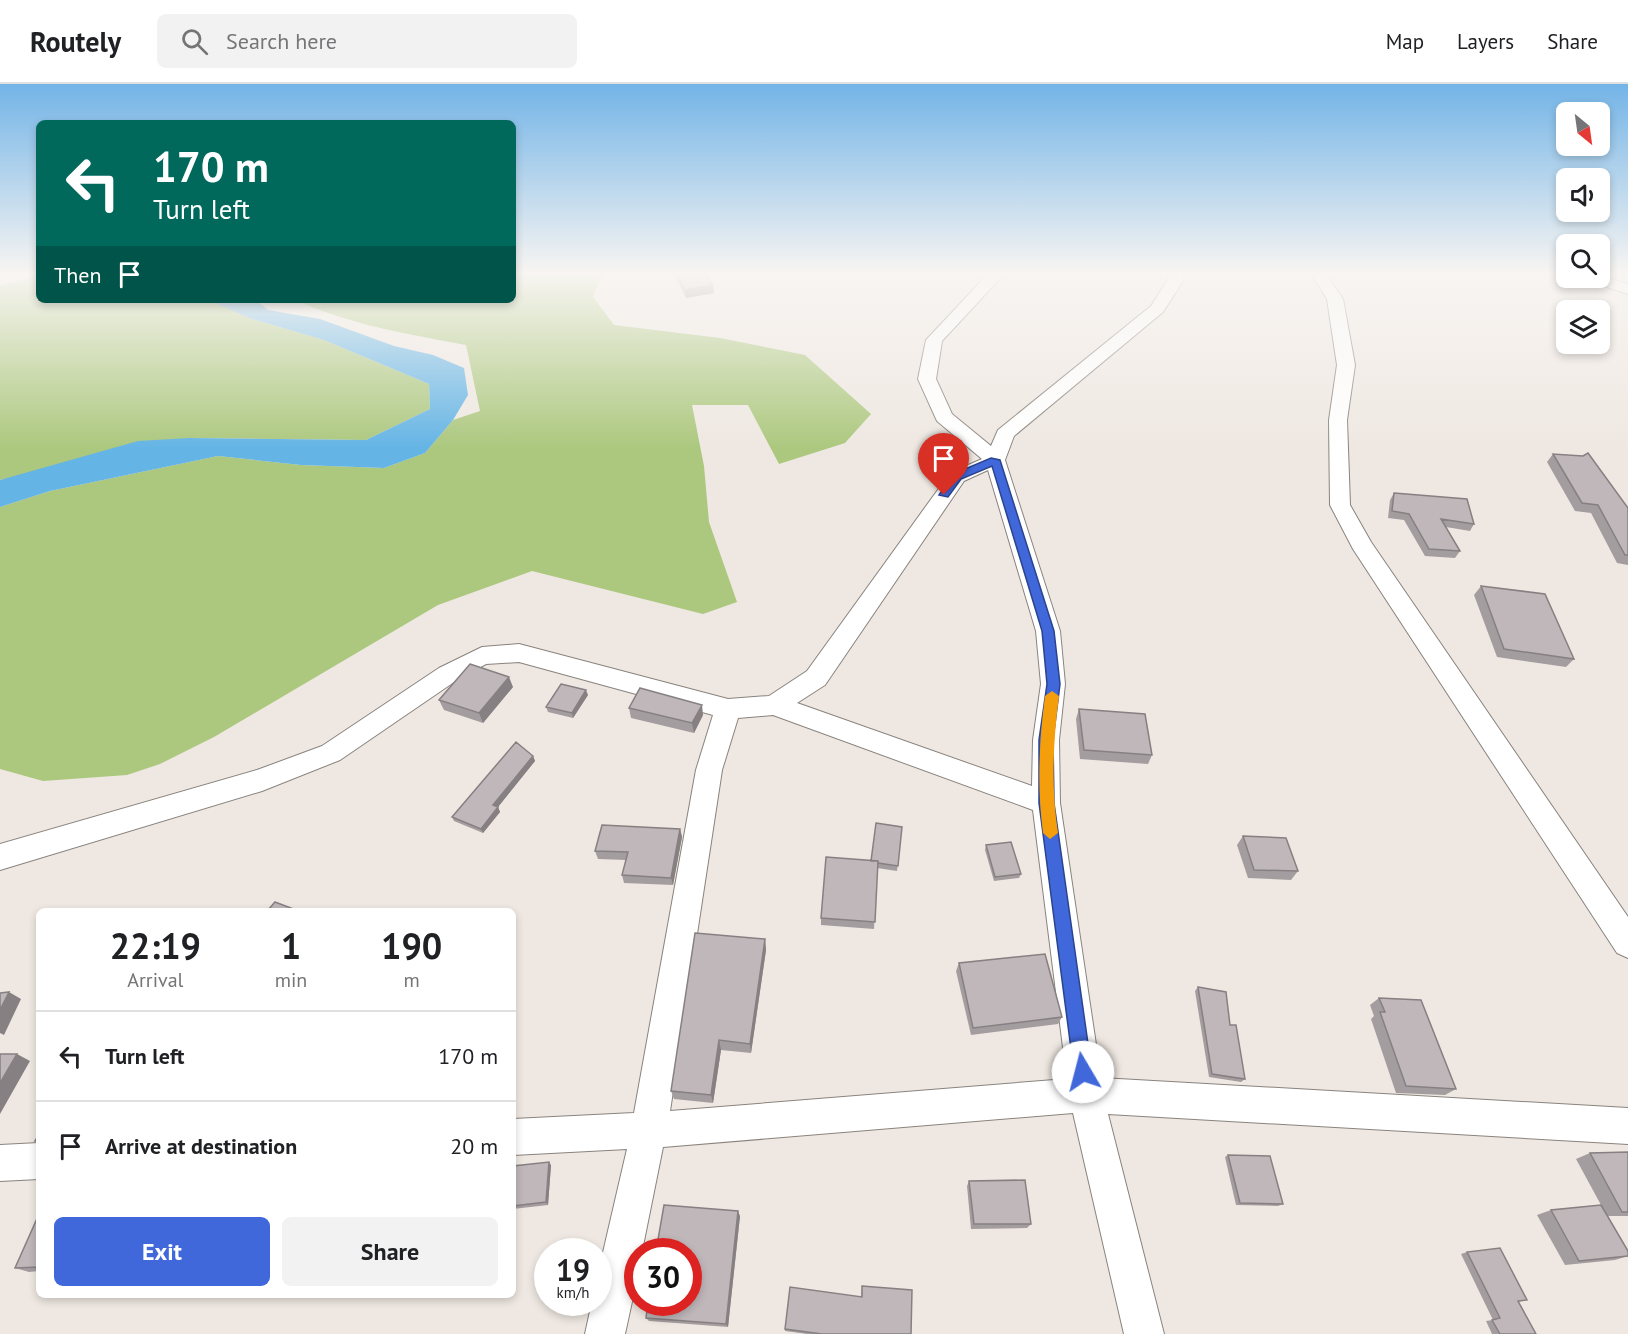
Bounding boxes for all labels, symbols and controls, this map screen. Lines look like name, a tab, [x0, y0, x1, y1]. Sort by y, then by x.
search box	[157, 14, 577, 68]
text: Routely	[30, 23, 121, 60]
icon: search	[178, 25, 211, 58]
text: Search here	[226, 27, 337, 55]
text: Map	[1386, 28, 1424, 55]
text: Layers	[1457, 28, 1514, 55]
text: Share	[1547, 28, 1598, 55]
north arrow	[1556, 102, 1610, 156]
map controls	[1556, 102, 1610, 354]
text: 170 m	[153, 139, 269, 194]
icon: left	[54, 144, 132, 222]
button: sound	[1556, 168, 1610, 222]
text: Turn left	[153, 192, 250, 226]
button: search	[1556, 234, 1610, 288]
icon: arrive	[113, 258, 146, 291]
text: Then	[54, 261, 101, 289]
button: layers	[1556, 300, 1610, 354]
pin	[918, 433, 969, 495]
icon: arrive	[927, 442, 960, 475]
text: 22:19	[110, 922, 201, 969]
text: 1	[281, 922, 301, 969]
text: 190	[381, 922, 442, 969]
text: Arrival	[127, 967, 183, 993]
text: min	[275, 967, 307, 993]
text: m	[404, 967, 420, 993]
icon: left	[54, 1040, 87, 1073]
position arrow	[1051, 1040, 1115, 1104]
text: Turn left	[105, 1042, 185, 1070]
text: 170 m	[438, 1042, 498, 1070]
icon: arrive	[54, 1130, 87, 1163]
text: Arrive at destination	[105, 1132, 297, 1160]
text: 20 m	[450, 1132, 498, 1160]
button: Exit	[54, 1217, 270, 1286]
button: Share	[282, 1217, 498, 1286]
speed limit sign: 30	[624, 1238, 702, 1316]
text: 19	[556, 1250, 590, 1289]
text: km/h	[557, 1283, 589, 1302]

